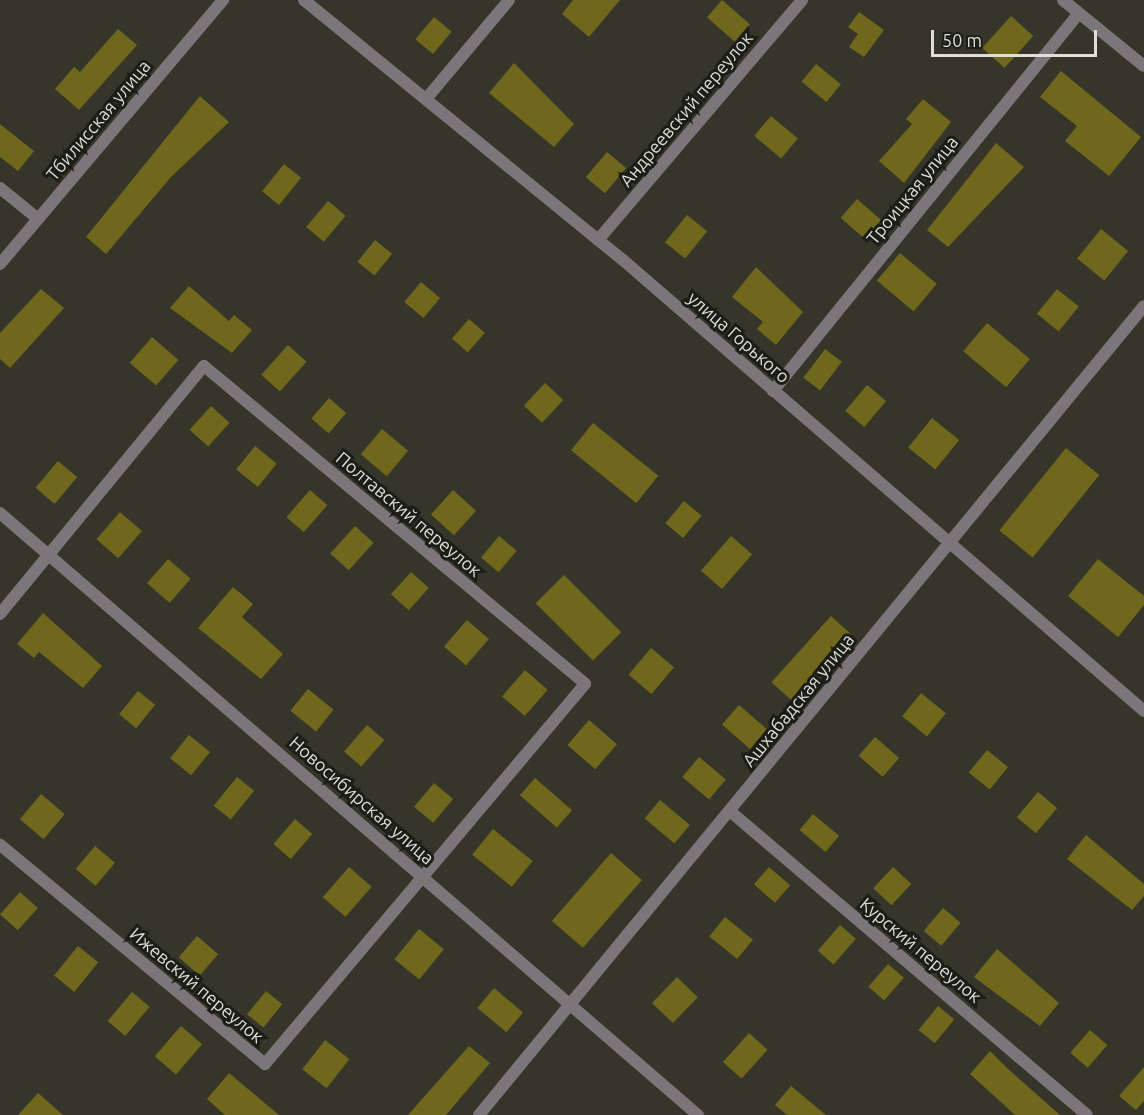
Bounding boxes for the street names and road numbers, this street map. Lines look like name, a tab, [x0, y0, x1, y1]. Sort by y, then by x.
street label: Андреевский переулок	[615, 27, 757, 191]
street label: Тбилисская улица	[41, 55, 155, 185]
street label: Троицкая улица	[862, 131, 962, 249]
street label: улица Горького	[684, 287, 794, 387]
street label: Полтавский переулок	[332, 447, 486, 581]
street label: Ашхабадская улица	[738, 629, 858, 771]
street label: Новосибирская улица	[285, 731, 439, 869]
street label: Курский переулок	[856, 893, 986, 1007]
street label: Ижевский переулок	[126, 923, 268, 1047]

